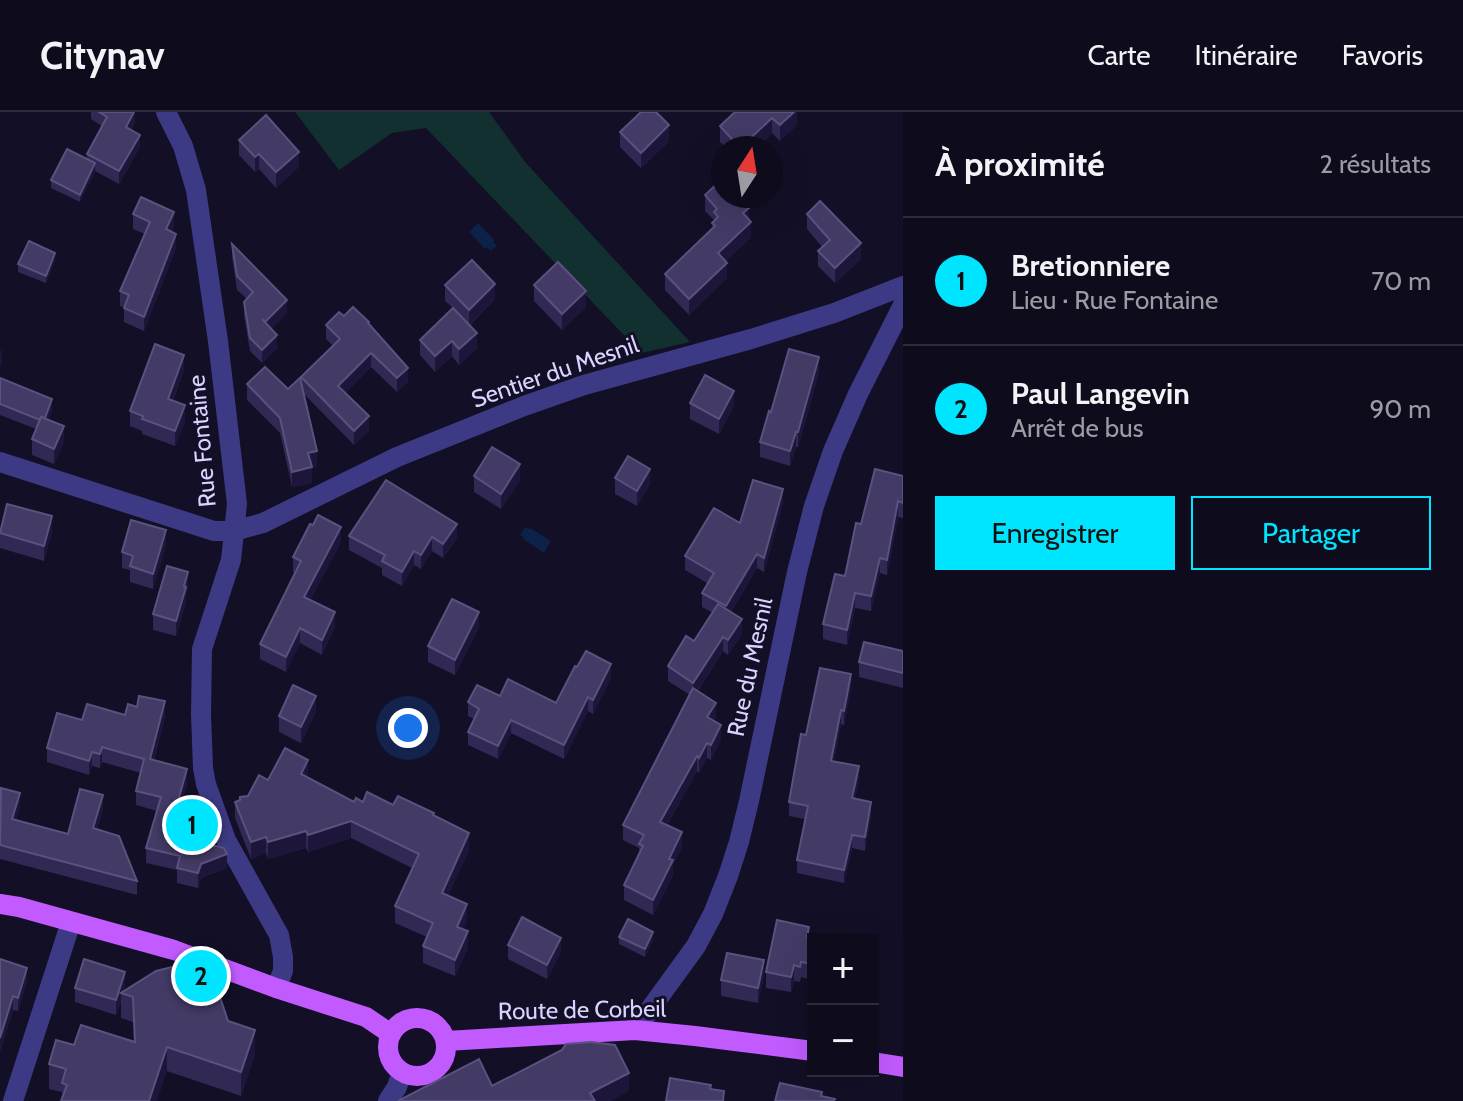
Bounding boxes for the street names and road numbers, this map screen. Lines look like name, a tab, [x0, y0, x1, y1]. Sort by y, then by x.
street label: Sentier du Mesnil	[467, 329, 643, 414]
street label: Rue Fontaine	[181, 374, 222, 508]
street label: Rue du Mesnil	[721, 594, 778, 739]
street label: Route de Corbeil	[498, 994, 667, 1025]

